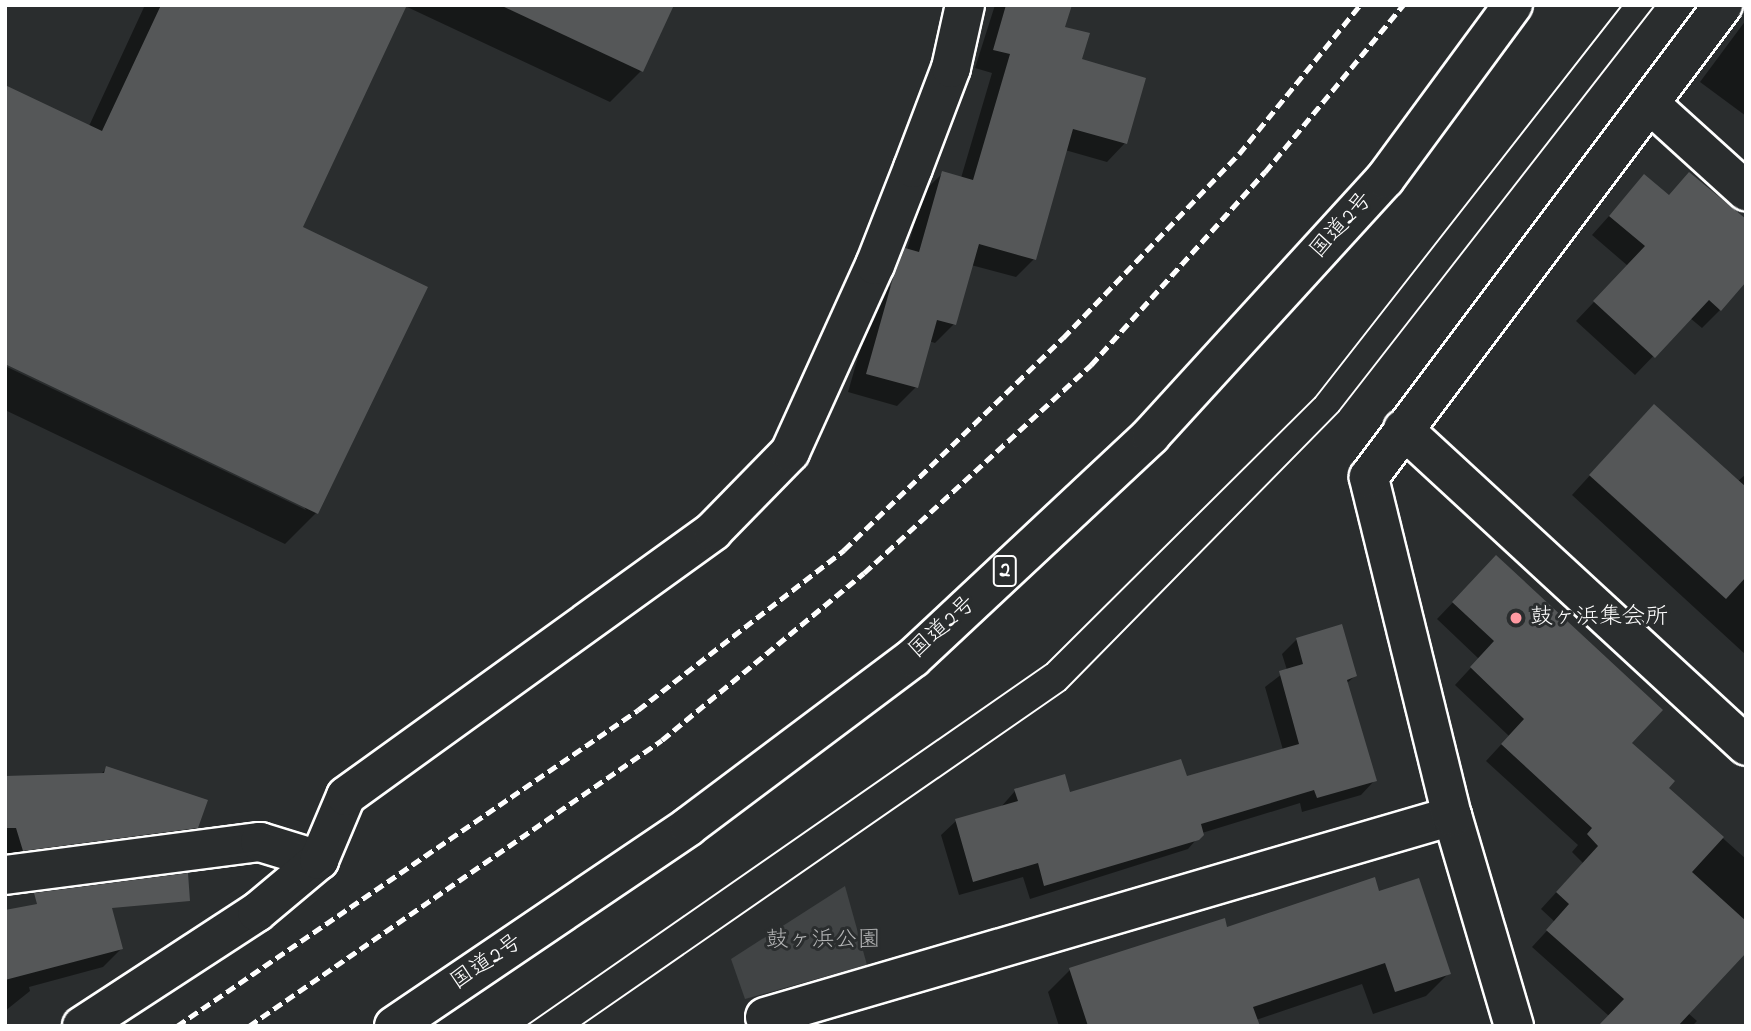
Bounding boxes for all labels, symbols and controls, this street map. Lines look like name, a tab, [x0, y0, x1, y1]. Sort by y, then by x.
street label: 国道2号	[1305, 187, 1379, 265]
road number: 2	[993, 554, 1017, 588]
street label: 国道2号	[904, 591, 982, 665]
place label: 鼓ヶ浜集会所	[1530, 604, 1668, 632]
marker: 鼓ヶ浜集会所	[1508, 610, 1524, 626]
park label: 鼓ヶ浜公園	[766, 927, 880, 955]
street label: 国道2号	[446, 929, 528, 997]

